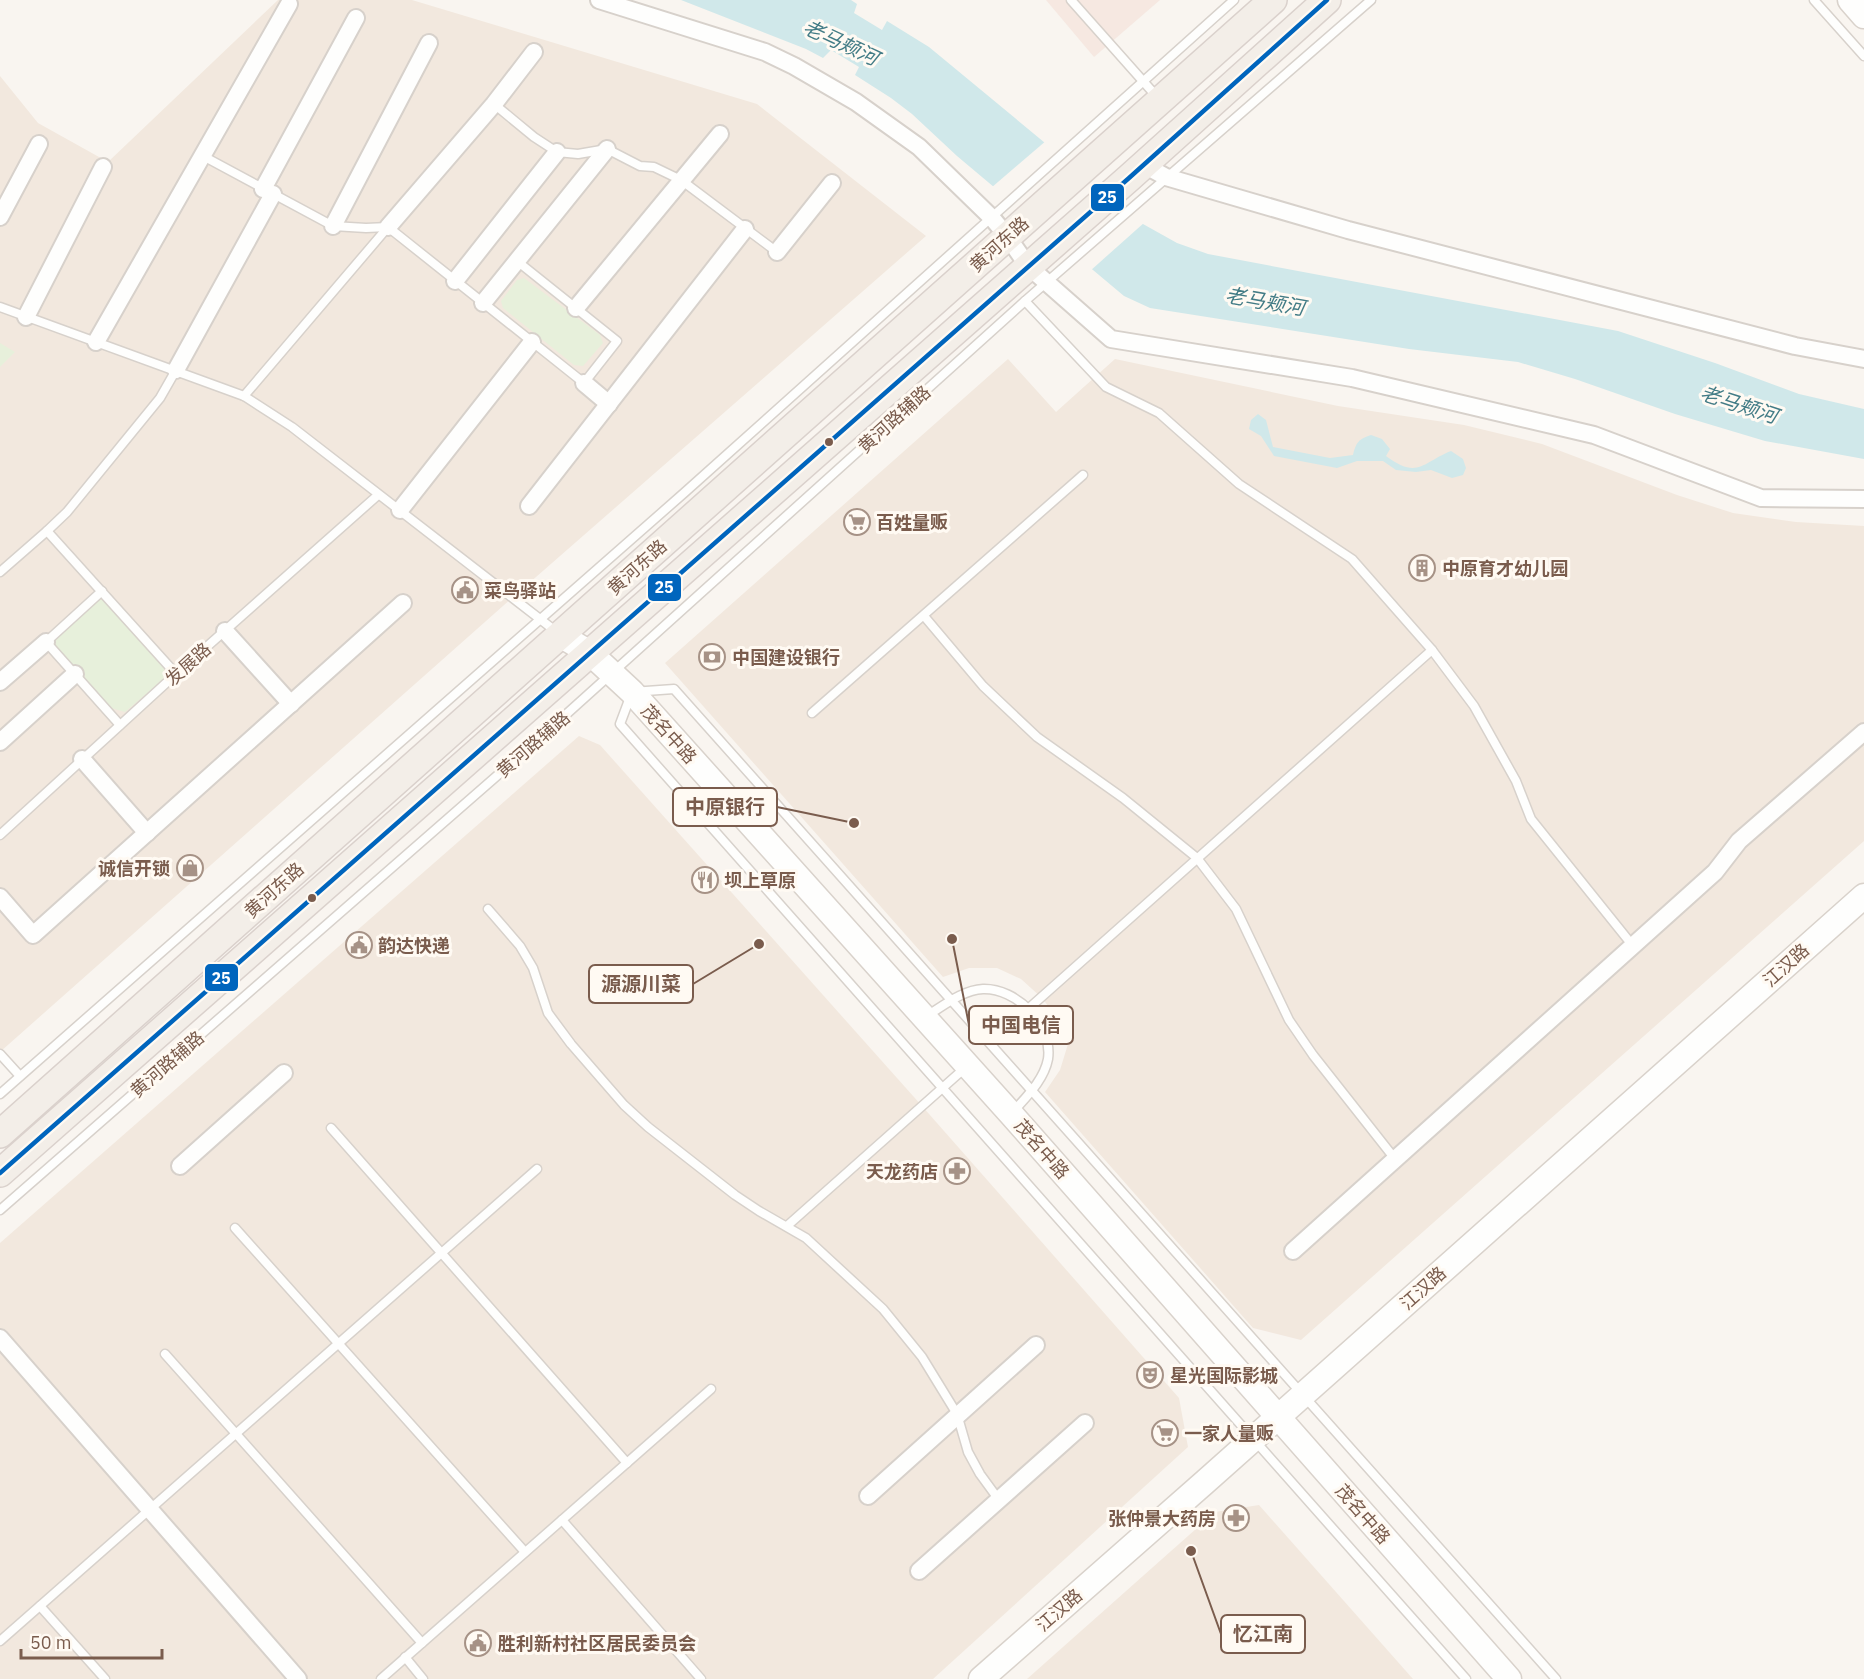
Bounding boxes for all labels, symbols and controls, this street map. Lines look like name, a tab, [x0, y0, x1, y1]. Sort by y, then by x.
water label: 老马颊河	[799, 13, 887, 73]
line badge: 25	[1090, 183, 1125, 212]
text: 25	[1097, 187, 1117, 207]
street label: 黄河东路	[965, 211, 1033, 277]
water label: 老马颊河	[1223, 281, 1311, 322]
water label: 老马颊河	[1697, 379, 1785, 430]
street label: 黄河路辅路	[853, 380, 935, 458]
unlabelled marker	[823, 436, 835, 448]
supermarket icon: 百姓量贩	[842, 507, 872, 537]
place label: 百姓量贩	[876, 511, 948, 534]
street label: 黄河东路	[603, 534, 671, 600]
building icon: 中原育才幼儿园	[1407, 553, 1437, 583]
place label: 中原育才幼儿园	[1442, 557, 1568, 580]
line badge: 25	[647, 573, 682, 602]
public building icon: 菜鸟驿站	[450, 575, 480, 605]
text: 25	[654, 577, 674, 597]
place label: 菜鸟驿站	[484, 579, 556, 602]
street label: 发展路	[160, 637, 216, 691]
bank icon: 中国建设银行	[697, 642, 727, 672]
place label: 中国建设银行	[732, 646, 840, 669]
street label: 茂名中路	[636, 700, 702, 768]
street label: 黄河路辅路	[491, 706, 575, 782]
callout: 中原银行	[673, 788, 777, 826]
text: 中原银行	[685, 793, 765, 820]
shop icon: 诚信开锁	[175, 853, 205, 883]
place label: 诚信开锁	[98, 857, 170, 880]
street label: 黄河东路	[240, 857, 308, 923]
restaurant icon: 坝上草原	[690, 865, 720, 895]
place label: 坝上草原	[724, 869, 796, 892]
unlabelled marker	[306, 892, 318, 904]
public building icon: 韵达快递	[344, 930, 374, 960]
place label: 韵达快递	[378, 934, 450, 957]
street label: 江汉路	[1758, 938, 1814, 992]
line badge: 25	[204, 963, 239, 992]
callout: 源源川菜	[589, 965, 693, 1003]
text: 25	[211, 968, 231, 988]
text: 源源川菜	[601, 970, 681, 997]
callout: 中国电信	[969, 1006, 1073, 1044]
text: 中国电信	[981, 1011, 1061, 1038]
street label: 黄河路辅路	[125, 1026, 209, 1102]
street label: 茂名中路	[1010, 1114, 1074, 1184]
pharmacy icon: 天龙药店	[942, 1156, 972, 1186]
place label: 天龙药店	[866, 1160, 938, 1183]
street label: 江汉路	[1395, 1261, 1451, 1315]
theatre icon: 星光国际影城	[1135, 1360, 1165, 1390]
place label: 星光国际影城	[1170, 1364, 1278, 1387]
supermarket icon: 一家人量贩	[1150, 1418, 1180, 1448]
place label: 一家人量贩	[1184, 1422, 1274, 1445]
street label: 茂名中路	[1331, 1479, 1395, 1549]
pharmacy icon: 张仲景大药房	[1221, 1503, 1251, 1533]
place label: 张仲景大药房	[1108, 1507, 1216, 1530]
street label: 江汉路	[1031, 1584, 1087, 1636]
callout: 忆江南	[1221, 1615, 1305, 1653]
text: 忆江南	[1233, 1620, 1293, 1647]
scale bar	[21, 1622, 162, 1660]
public building icon: 胜利新村社区居民委员会	[463, 1628, 493, 1658]
text: 50 m	[30, 1631, 72, 1654]
place label: 胜利新村社区居民委员会	[498, 1632, 696, 1655]

